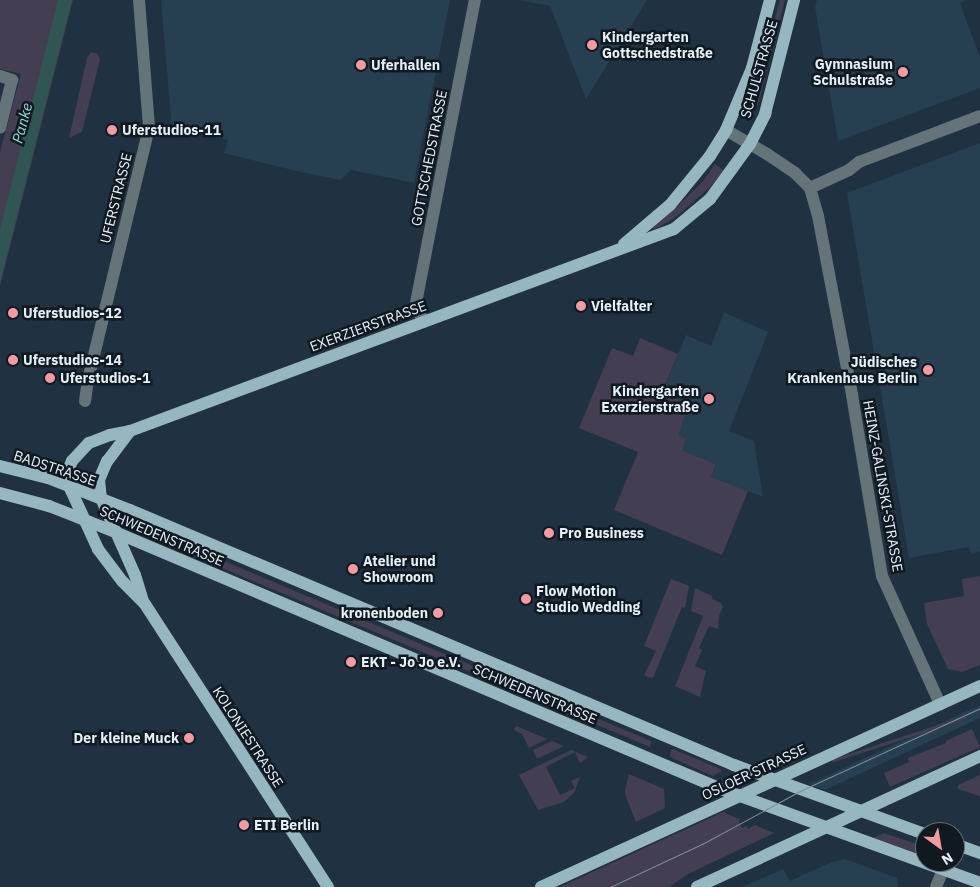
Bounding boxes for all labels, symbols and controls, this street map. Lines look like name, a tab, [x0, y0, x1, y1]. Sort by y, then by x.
street label: SCHULSTRASSE	[737, 18, 781, 120]
place label: Kindergarten Gottschedstraße	[602, 29, 713, 62]
marker: Kindergarten Gottschedstraße	[586, 39, 598, 51]
place label: Gymnasium Schulstraße	[813, 56, 893, 88]
place label: Uferhallen	[371, 57, 440, 73]
marker: Uferhallen	[355, 59, 367, 71]
marker: Gymnasium Schulstraße	[897, 66, 909, 78]
street label: GOTTSCHEDSTRASSE	[408, 89, 450, 227]
water label: Panke	[8, 101, 36, 145]
place label: Uferstudios-11	[122, 122, 221, 138]
marker: Uferstudios-11	[106, 124, 118, 136]
street label: UFERSTRASSE	[97, 151, 135, 245]
street label: EXERZIERSTRASSE	[307, 297, 429, 355]
place label: Vielfalter	[591, 298, 652, 314]
marker: Vielfalter	[575, 300, 587, 312]
place label: Uferstudios-12	[23, 305, 122, 321]
marker: Uferstudios-12	[7, 307, 19, 319]
place label: Uferstudios-14	[23, 352, 122, 368]
marker: Uferstudios-14	[7, 354, 19, 366]
place label: Jüdisches Krankenhaus Berlin	[787, 354, 917, 387]
marker: Jüdisches Krankenhaus Berlin	[921, 363, 935, 377]
place label: Uferstudios-1	[60, 370, 150, 386]
marker: Uferstudios-1	[44, 372, 56, 384]
place label: Kindergarten Exerzierstraße	[601, 383, 699, 416]
marker: Kindergarten Exerzierstraße	[703, 393, 715, 405]
street label: HEINZ-GALINSKI-STRASSE	[860, 399, 906, 573]
street label: BADSTRASSE	[12, 447, 98, 489]
street label: SCHWEDENSTRASSE	[98, 502, 226, 570]
place label: Pro Business	[559, 525, 644, 541]
marker: Pro Business	[543, 527, 555, 539]
place label: Atelier und Showroom	[363, 553, 436, 586]
marker: Atelier und Showroom	[347, 563, 359, 575]
place label: Flow Motion Studio Wedding	[536, 583, 640, 616]
marker: Flow Motion Studio Wedding	[520, 593, 532, 605]
place label: kronenboden	[341, 605, 428, 621]
marker: kronenboden	[432, 607, 444, 619]
place label: EKT - Jo Jo e.V.	[361, 654, 461, 670]
marker: EKT - Jo Jo e.V.	[345, 656, 357, 668]
street label: SCHWEDENSTRASSE	[471, 660, 599, 728]
street label: KOLONIESTRASSE	[209, 683, 287, 791]
place label: Der kleine Muck	[74, 730, 179, 746]
marker: Der kleine Muck	[183, 732, 195, 744]
street label: OSLOER STRASSE	[699, 740, 809, 804]
place label: ETI Berlin	[254, 817, 319, 833]
marker: ETI Berlin	[238, 819, 250, 831]
north arrow	[915, 822, 965, 872]
text: N	[938, 849, 956, 869]

